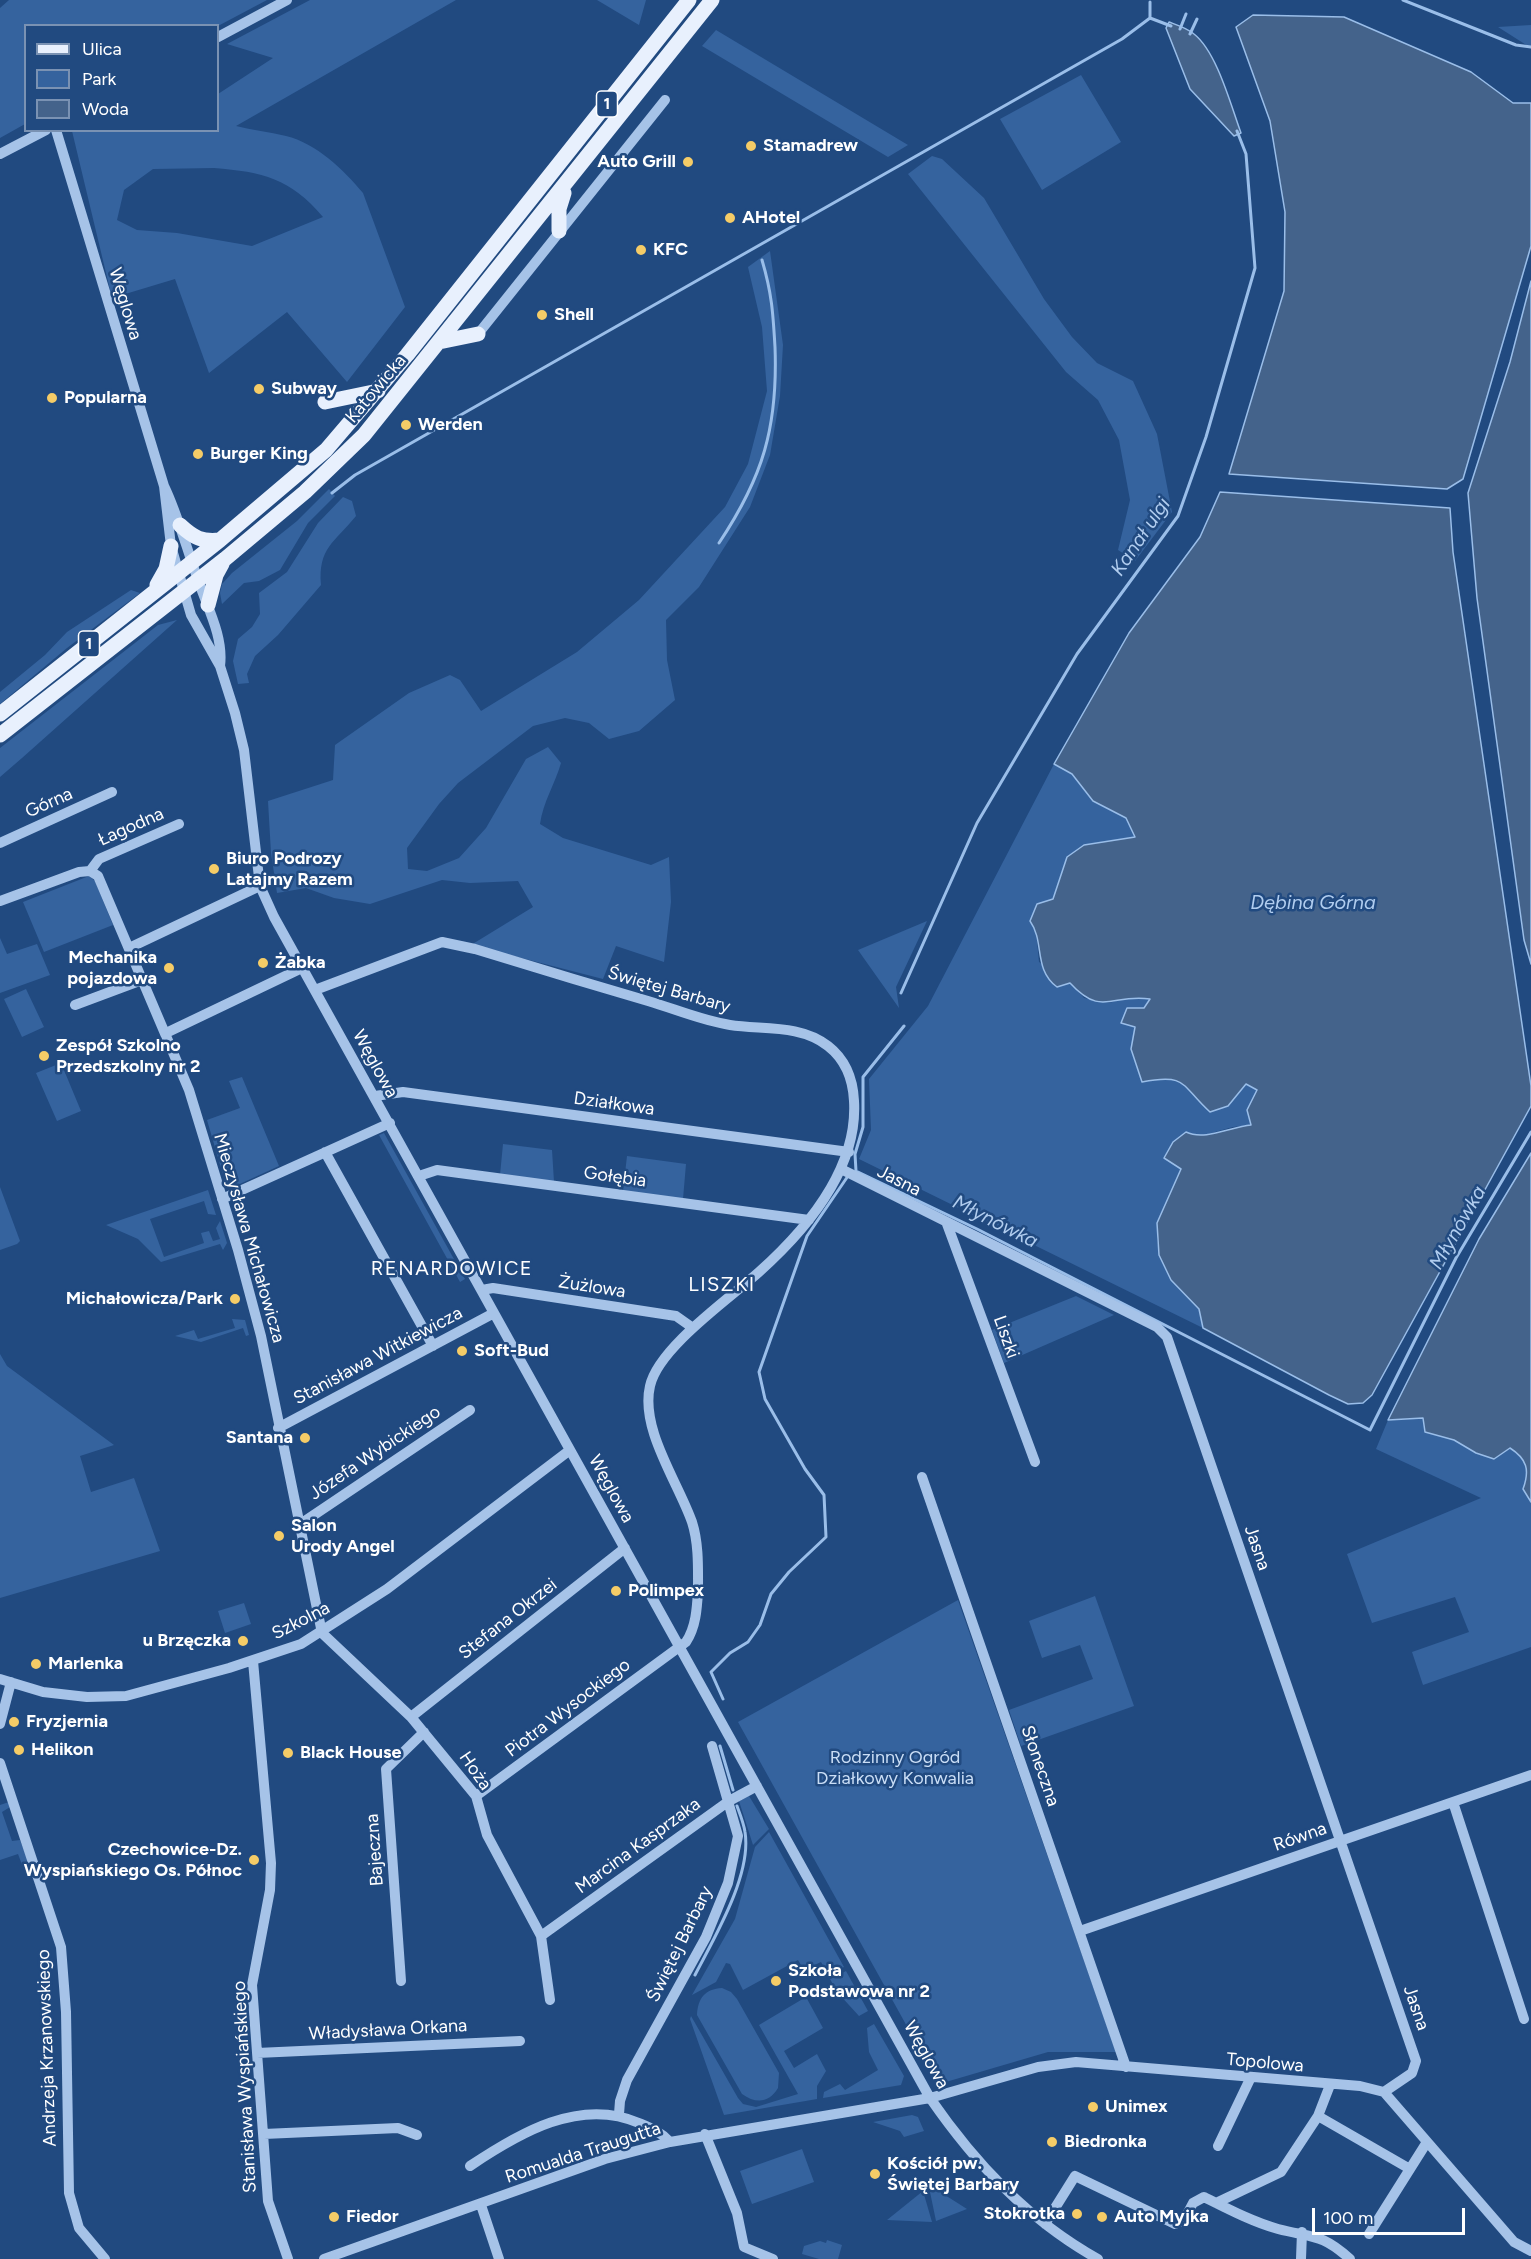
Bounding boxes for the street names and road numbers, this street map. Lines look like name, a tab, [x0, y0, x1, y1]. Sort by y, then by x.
road number: 1	[596, 91, 618, 117]
street label: Węglowa	[104, 265, 146, 343]
street label: Katowicka	[341, 350, 411, 428]
road number: 1	[78, 631, 100, 657]
street label: Górna	[22, 783, 76, 823]
street label: Łagodna	[95, 803, 167, 851]
street label: Świętej Barbary	[605, 962, 733, 1018]
street label: Węglowa	[348, 1026, 402, 1102]
street label: Działkowa	[572, 1088, 656, 1120]
street label: Mieczysława Michałowicza	[209, 1131, 289, 1345]
street label: Jasna	[874, 1161, 924, 1201]
street label: Gołębia	[582, 1162, 648, 1192]
street label: Żużlowa	[557, 1271, 627, 1303]
street label: Stanisława Witkiewicza	[290, 1302, 466, 1410]
street label: Liszki	[988, 1313, 1024, 1361]
street label: Józefa Wybickiego	[305, 1401, 445, 1505]
street label: Węglowa	[584, 1451, 638, 1527]
street label: Jasna	[1239, 1523, 1275, 1573]
street label: Stefana Okrzei	[455, 1574, 561, 1664]
street label: Szkolna	[268, 1597, 334, 1645]
street label: Piotra Wysockiego	[501, 1654, 635, 1762]
street label: Słoneczna	[1016, 1723, 1064, 1809]
street label: Hoża	[454, 1748, 496, 1794]
street label: Marcina Kasprzaka	[571, 1793, 705, 1899]
street label: Bajeczna	[362, 1813, 388, 1887]
street label: Równa	[1271, 1818, 1329, 1856]
street label: Świętej Barbary	[643, 1882, 717, 2006]
street label: Andrzeja Krzanowskiego	[33, 1949, 61, 2147]
street label: Stanisława Wyspiańskiego	[229, 1980, 261, 2194]
street label: Jasna	[1398, 1983, 1434, 2033]
street label: Władysława Orkana	[308, 2015, 468, 2045]
street label: Węglowa	[899, 2017, 953, 2093]
street label: Topolowa	[1225, 2049, 1305, 2077]
street label: Romualda Traugutta	[503, 2118, 663, 2188]

